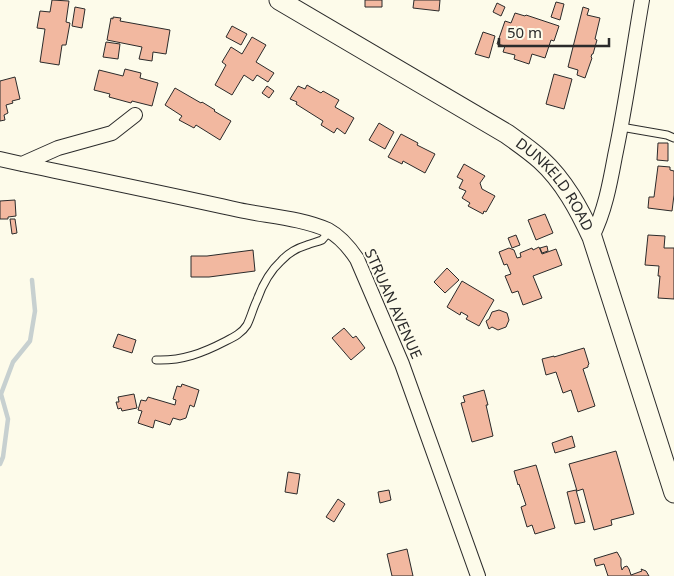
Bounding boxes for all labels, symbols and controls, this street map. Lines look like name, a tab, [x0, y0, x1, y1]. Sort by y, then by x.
scale bar	[499, 15, 609, 47]
text: 50 m	[507, 22, 542, 42]
street label: DUNKELD ROAD	[512, 133, 599, 234]
street label: STRUAN AVENUE	[361, 245, 427, 362]

